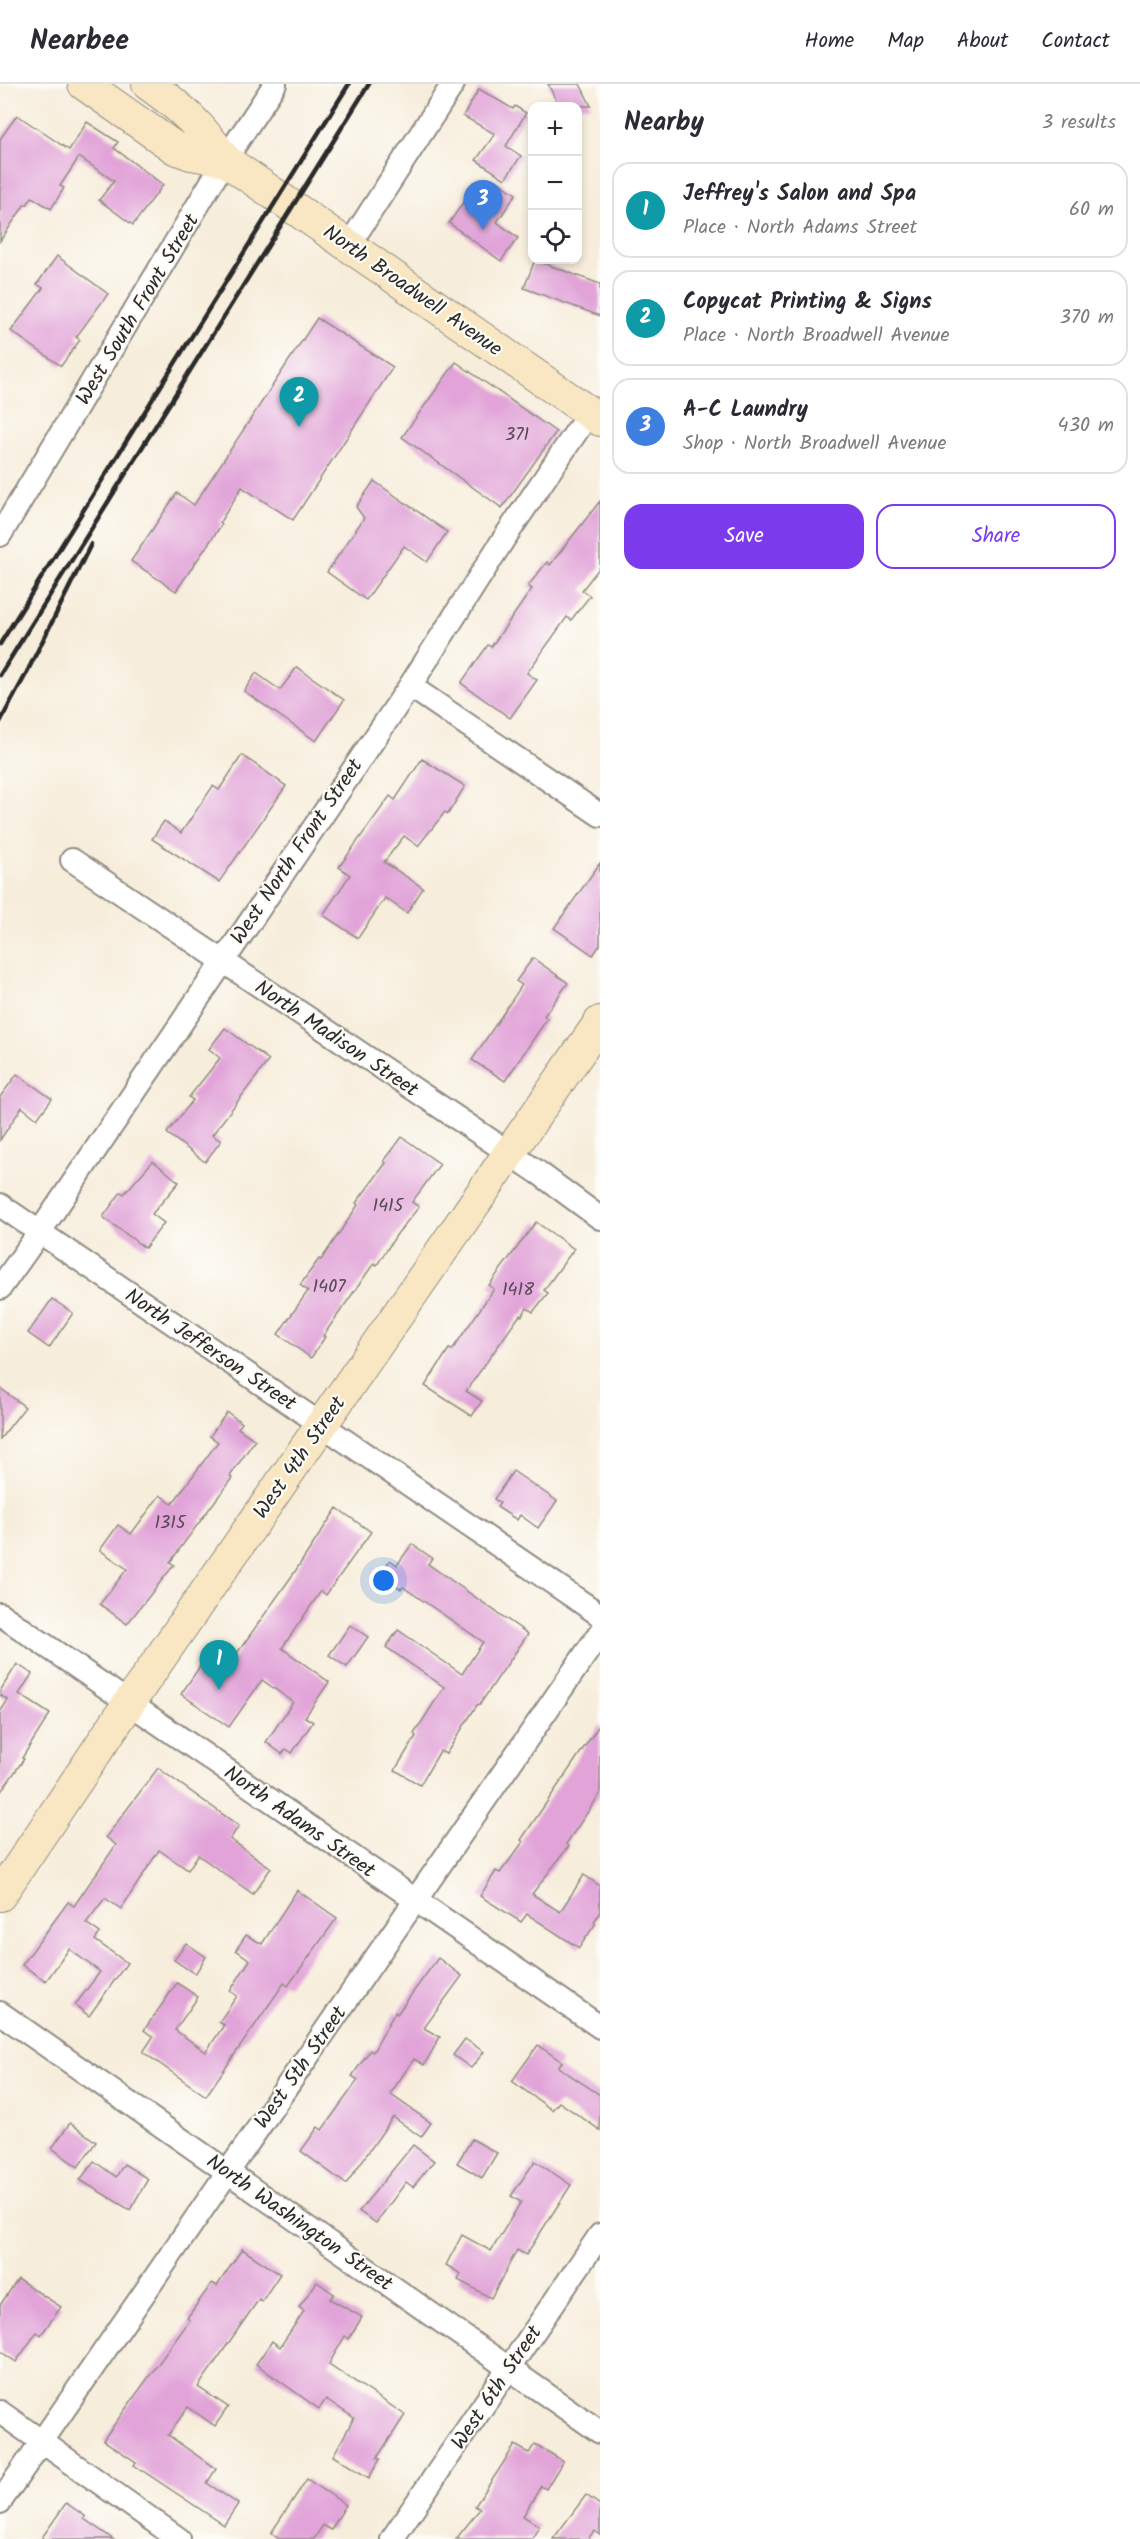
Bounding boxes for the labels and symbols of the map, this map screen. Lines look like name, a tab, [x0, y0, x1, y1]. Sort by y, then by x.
pin: 3	[464, 180, 502, 230]
street label: West South Front Street	[68, 207, 209, 412]
street label: North Broadwell Avenue	[316, 217, 509, 366]
pin: 2	[280, 378, 318, 427]
house number: 371	[505, 421, 529, 450]
street label: West North Front Street	[223, 751, 372, 952]
street label: North Madison Street	[247, 972, 426, 1107]
house number: 1415	[373, 1192, 405, 1221]
house number: 1407	[313, 1273, 346, 1302]
house number: 1418	[502, 1276, 534, 1305]
street label: North Jefferson Street	[117, 1280, 304, 1421]
street label: West 4th Street	[245, 1389, 356, 1526]
house number: 1315	[154, 1509, 187, 1538]
your location	[369, 1566, 398, 1595]
pin: 1	[200, 1640, 238, 1690]
street label: North Adams Street	[216, 1757, 383, 1888]
street label: West 5th Street	[247, 1999, 356, 2136]
street label: North Washington Street	[199, 2146, 400, 2301]
street label: West 6th Street	[443, 2318, 552, 2457]

